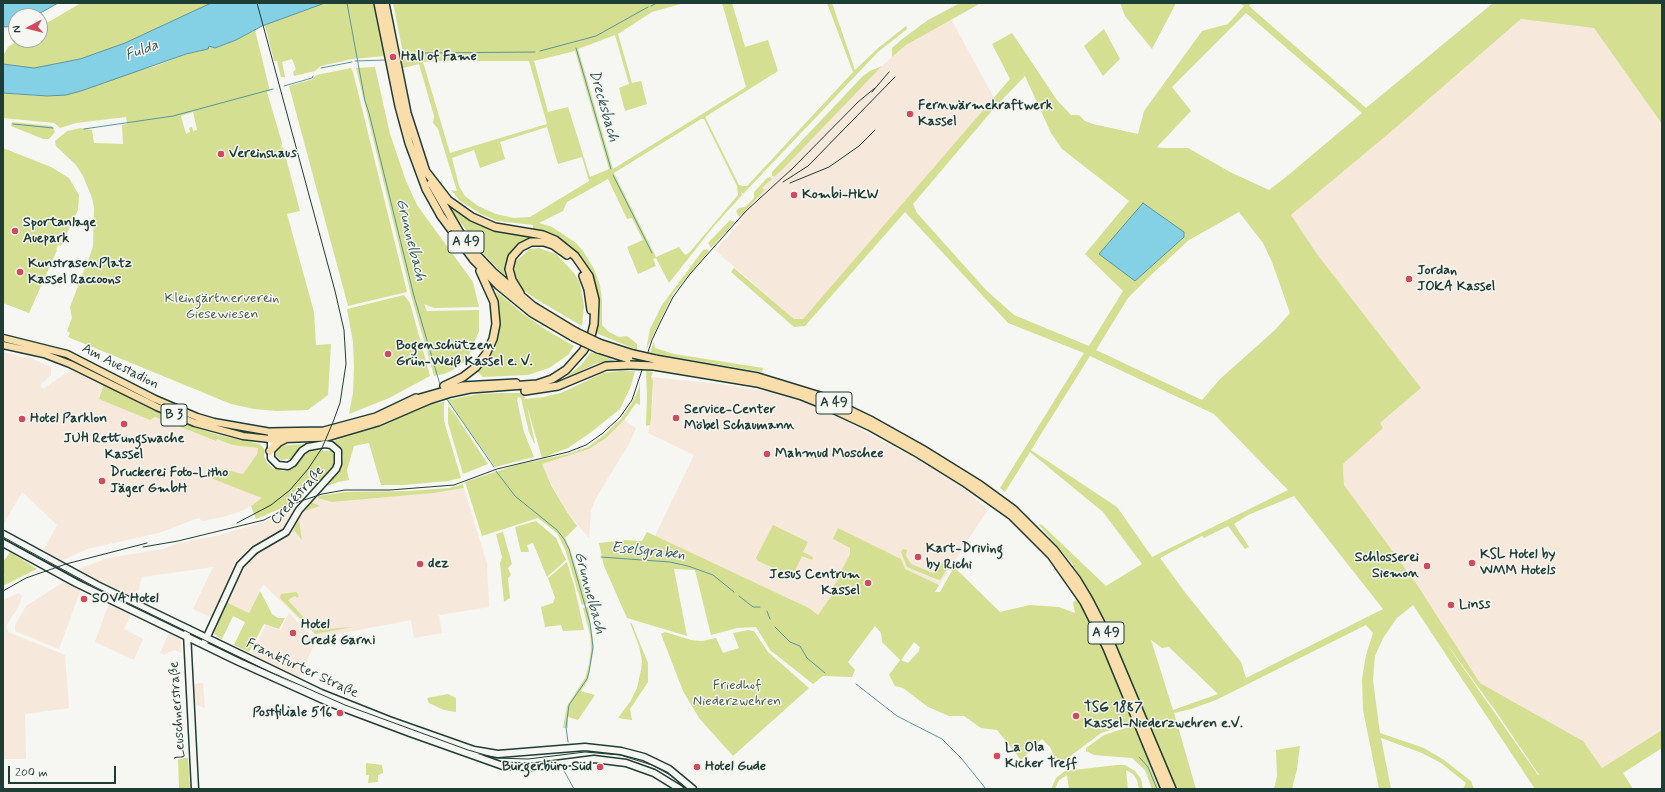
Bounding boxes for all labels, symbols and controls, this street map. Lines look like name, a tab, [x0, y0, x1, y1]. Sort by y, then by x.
north arrow	[8, 8, 48, 48]
text: N	[10, 25, 24, 34]
water label: Fulda	[123, 37, 161, 65]
place label: Hall of Fame	[401, 49, 477, 65]
marker: Hall of Fame	[388, 52, 398, 62]
water label: Drecksbach	[584, 68, 622, 144]
place label: Fernwärmekraftwerk Kassel	[918, 98, 1053, 130]
marker: Fernwärmekraftwerk Kassel	[905, 109, 915, 119]
place label: Vereinshaus	[229, 146, 297, 162]
marker: Vereinshaus	[216, 149, 226, 159]
place label: Kombi-HKW	[802, 187, 879, 203]
marker: Kombi-HKW	[789, 190, 799, 200]
water label: Grunnelbach	[391, 197, 429, 283]
place label: Sportanlage Auepark	[23, 215, 96, 248]
marker: Sportanlage Auepark	[10, 226, 20, 236]
road number: A 49	[448, 231, 484, 253]
place label: KunstrasenPlatz Kassel Raccoons	[28, 256, 132, 288]
place label: Jordan JOKA Kassel	[1417, 263, 1495, 296]
marker: KunstrasenPlatz Kassel Raccoons	[15, 267, 25, 277]
marker: Jordan JOKA Kassel	[1404, 274, 1414, 284]
park label: Kleingärtnerverein Giesewiesen	[165, 291, 279, 324]
place label: Bogenschützen Grün-Weiß Kassel e. V.	[396, 338, 533, 370]
street label: Am Auestadion	[79, 340, 161, 394]
marker: Bogenschützen Grün-Weiß Kassel e. V.	[383, 349, 393, 359]
road number: A 49	[816, 392, 852, 414]
place label: Service-Center Möbel Schaumann	[684, 402, 794, 434]
road number: B 3	[161, 404, 187, 426]
place label: Hotel Parklon	[30, 411, 107, 427]
marker: Service-Center Möbel Schaumann	[671, 413, 681, 423]
marker: Hotel Parklon	[17, 414, 27, 424]
marker: JUH Rettungswache Kassel	[119, 419, 129, 429]
place label: JUH Rettungswache Kassel	[64, 431, 184, 464]
place label: Mahmud Moschee	[775, 446, 883, 462]
marker: Mahmud Moschee	[762, 449, 772, 459]
street label: Credéstraße	[268, 463, 328, 529]
place label: Druckerei Foto-Litho Jäger GmbH	[110, 465, 228, 498]
marker: Druckerei Foto-Litho Jäger GmbH	[97, 476, 107, 486]
water label: Eselsgraben	[610, 539, 686, 565]
place label: Kart-Driving by Richi	[926, 541, 1003, 574]
place label: KSL Hotel by WMM Hotels	[1480, 547, 1556, 580]
water label: Grunnelbach	[569, 550, 609, 636]
place label: Schlosserei Siemon	[1355, 550, 1419, 582]
marker: Kart-Driving by Richi	[913, 552, 923, 562]
place label: dez	[428, 556, 449, 572]
marker: KSL Hotel by WMM Hotels	[1467, 558, 1477, 568]
marker: dez	[415, 559, 425, 569]
marker: Schlosserei Siemon	[1422, 561, 1432, 571]
place label: Jesus Centrum Kassel	[769, 567, 860, 600]
marker: Jesus Centrum Kassel	[863, 578, 873, 588]
place label: SOVA Hotel	[92, 591, 159, 607]
marker: SOVA Hotel	[79, 594, 89, 604]
place label: Linss	[1459, 597, 1490, 613]
marker: Linss	[1446, 600, 1456, 610]
place label: Hotel Credé Garni	[301, 617, 376, 650]
road number: A 49	[1088, 622, 1124, 644]
marker: Hotel Credé Garni	[288, 628, 298, 638]
street label: Frankfurter Straße	[243, 636, 361, 702]
street label: Leuschnerstraße	[166, 661, 190, 759]
park label: Friedhof Niederzwehren	[693, 678, 781, 710]
place label: TSG 1887 Kassel-Niederzwehren e.V.	[1084, 700, 1243, 732]
place label: Postfiliale 516	[252, 705, 332, 721]
marker: Postfiliale 516	[335, 708, 345, 718]
marker: TSG 1887 Kassel-Niederzwehren e.V.	[1071, 711, 1081, 721]
place label: La Ola Kicker Treff	[1005, 740, 1077, 772]
marker: La Ola Kicker Treff	[992, 751, 1002, 761]
scale bar	[10, 758, 118, 784]
place label: Bürgerbüro Süd	[502, 759, 592, 775]
place label: Hotel Gude	[705, 759, 766, 775]
marker: Bürgerbüro Süd	[595, 762, 605, 772]
marker: Hotel Gude	[692, 762, 702, 772]
text: 200 m	[15, 765, 48, 781]

